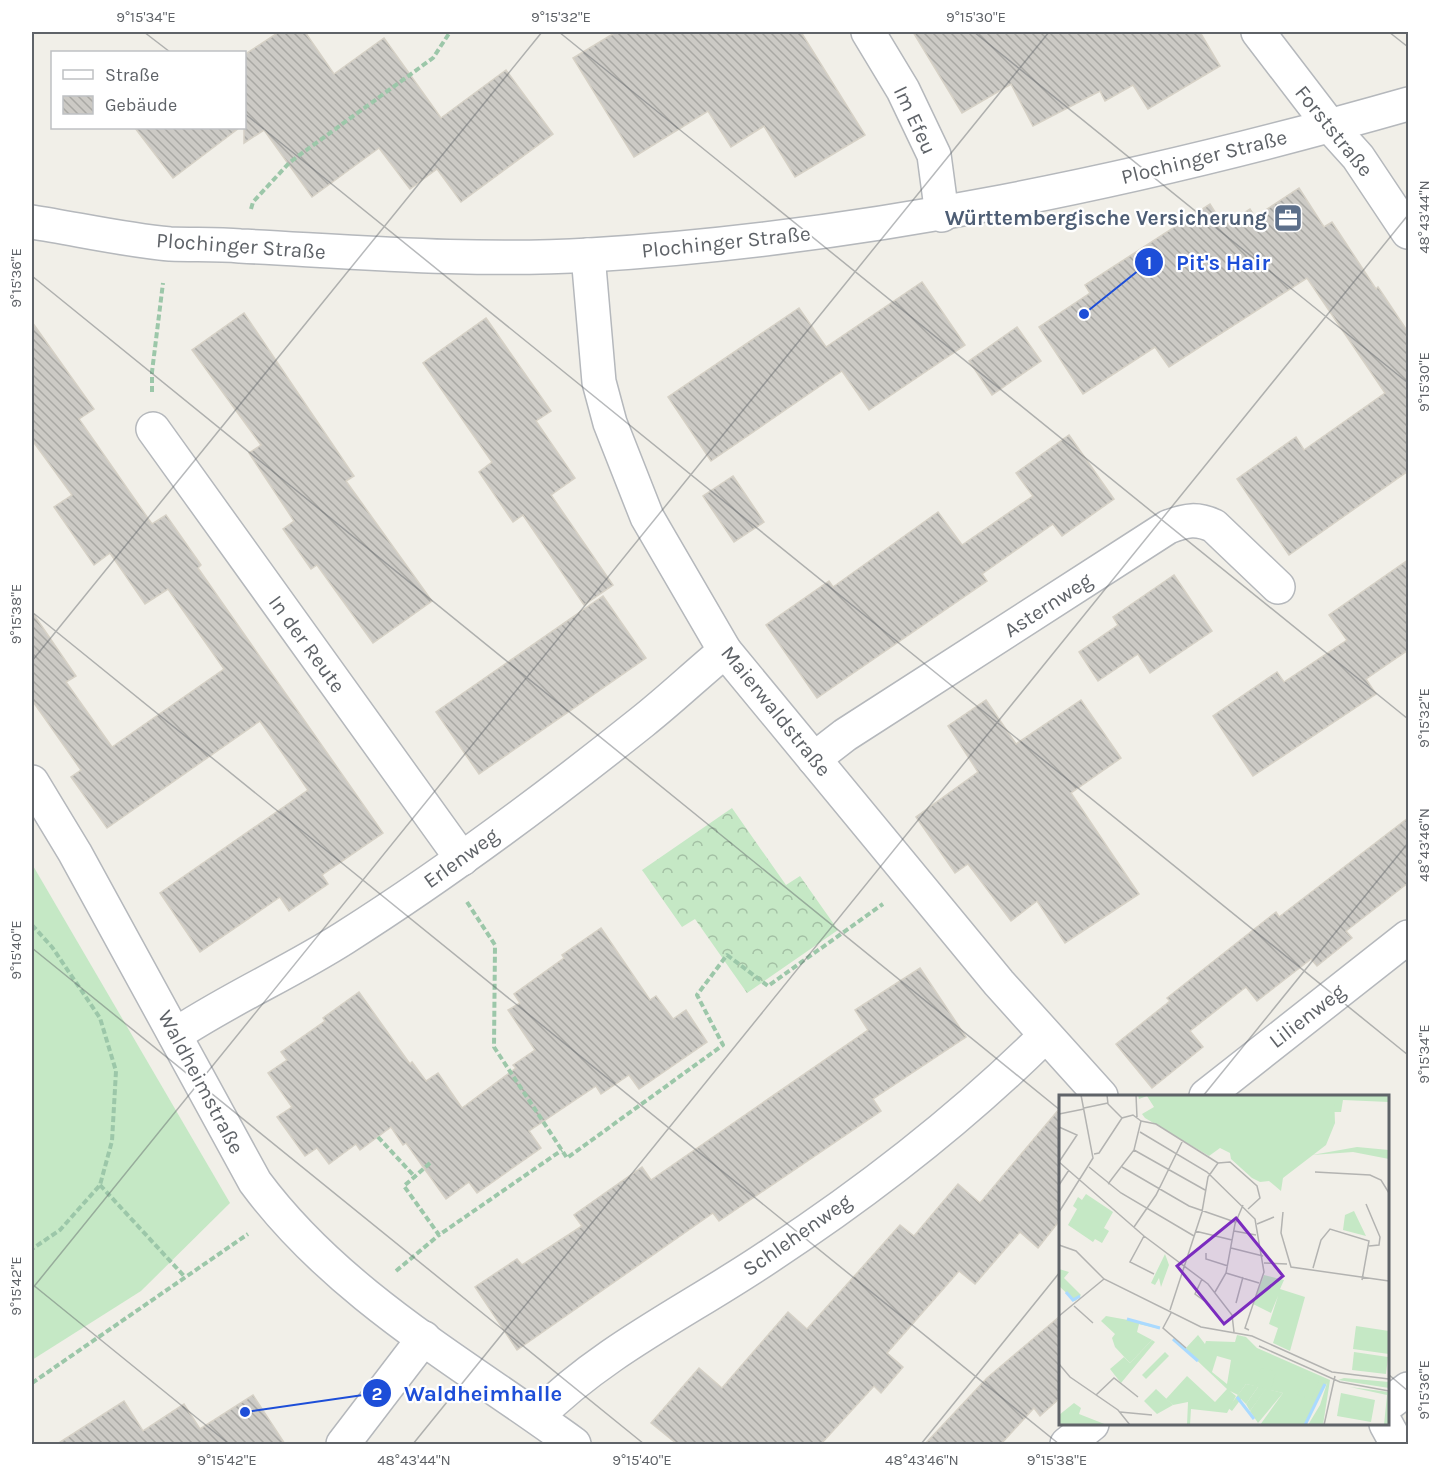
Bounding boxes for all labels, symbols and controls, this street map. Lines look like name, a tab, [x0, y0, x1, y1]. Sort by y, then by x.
text: 9°15'34"E	[116, 8, 176, 26]
text: 9°15'32"E	[531, 8, 591, 26]
text: 9°15'30"E	[946, 8, 1006, 26]
legend	[51, 51, 246, 129]
text: Straße	[105, 64, 159, 86]
street label: Forststraße	[1290, 81, 1378, 181]
street label: Im Efeu	[889, 82, 941, 158]
text: Gebäude	[105, 94, 177, 116]
street label: Plochinger Straße	[1119, 125, 1289, 189]
text: 48°43'44"N	[1415, 180, 1433, 254]
office icon: Württembergische Versicherung	[1272, 202, 1304, 234]
place label: Württembergische Versicherung	[945, 206, 1267, 230]
street label: Plochinger Straße	[640, 221, 812, 263]
street label: Plochinger Straße	[155, 228, 327, 264]
callout: Pit's Hair	[1134, 242, 1282, 282]
text: 9°15'36"E	[7, 248, 25, 308]
text: Pit's Hair	[1176, 250, 1270, 276]
text: 1	[1146, 252, 1152, 274]
text: 9°15'30"E	[1415, 352, 1433, 412]
street label: Asternweg	[1000, 568, 1097, 642]
text: 9°15'38"E	[7, 584, 25, 644]
street label: In der Reute	[264, 591, 350, 697]
street label: Maierwaldstraße	[716, 641, 836, 781]
text: 9°15'32"E	[1415, 688, 1433, 748]
text: 48°43'46"N	[1415, 808, 1433, 882]
street label: Erlenweg	[419, 823, 503, 893]
text: 9°15'40"E	[7, 920, 25, 980]
street label: Lilienweg	[1264, 979, 1350, 1053]
street label: Waldheimstraße	[153, 1006, 249, 1158]
text: 9°15'34"E	[1415, 1024, 1433, 1084]
inset map	[1059, 1095, 1389, 1425]
street label: Schlehenweg	[738, 1189, 856, 1281]
text: 9°15'42"E	[7, 1256, 25, 1316]
text: 9°15'36"E	[1415, 1360, 1433, 1420]
callout: Waldheimhalle	[362, 1373, 574, 1413]
text: Waldheimhalle	[404, 1381, 562, 1407]
text: 2	[372, 1383, 382, 1405]
text: 9°15'42"E	[197, 1451, 257, 1469]
text: 48°43'44"N	[377, 1451, 451, 1469]
text: 9°15'40"E	[612, 1451, 672, 1469]
text: 48°43'46"N	[885, 1451, 959, 1469]
text: 9°15'38"E	[1027, 1451, 1087, 1469]

